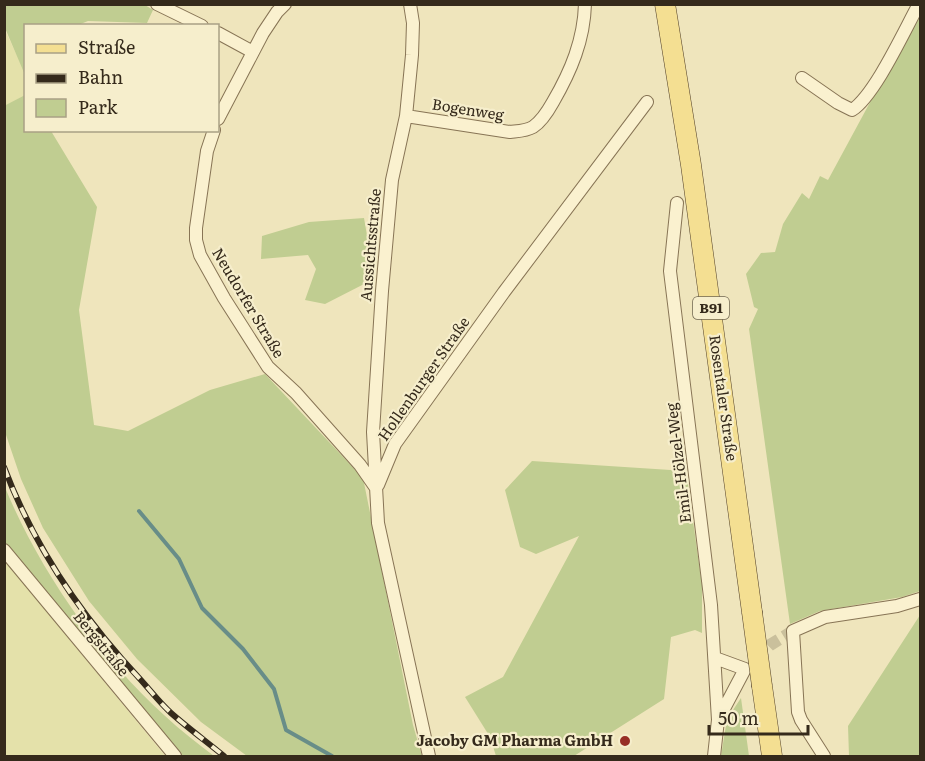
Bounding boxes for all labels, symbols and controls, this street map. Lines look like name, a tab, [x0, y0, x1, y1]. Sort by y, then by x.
legend	[24, 24, 219, 132]
text: Straße	[78, 33, 135, 60]
text: Bahn	[78, 63, 123, 90]
street label: Bogenweg	[431, 91, 507, 126]
text: Park	[78, 93, 119, 120]
street label: Aussichtsstraße	[353, 187, 386, 302]
street label: Neudorfer Straße	[207, 243, 291, 362]
road number: B91	[693, 297, 729, 319]
street label: Hollenburger Straße	[371, 311, 475, 445]
street label: Rosentaler Straße	[704, 333, 745, 463]
street label: Emil-Hölzel-Weg	[659, 401, 696, 525]
street label: Bergstraße	[69, 605, 136, 681]
scale bar	[709, 698, 808, 736]
text: 50 m	[718, 704, 759, 731]
place label: Jacoby GM Pharma GmbH	[416, 728, 613, 751]
marker: Jacoby GM Pharma GmbH	[618, 734, 632, 748]

